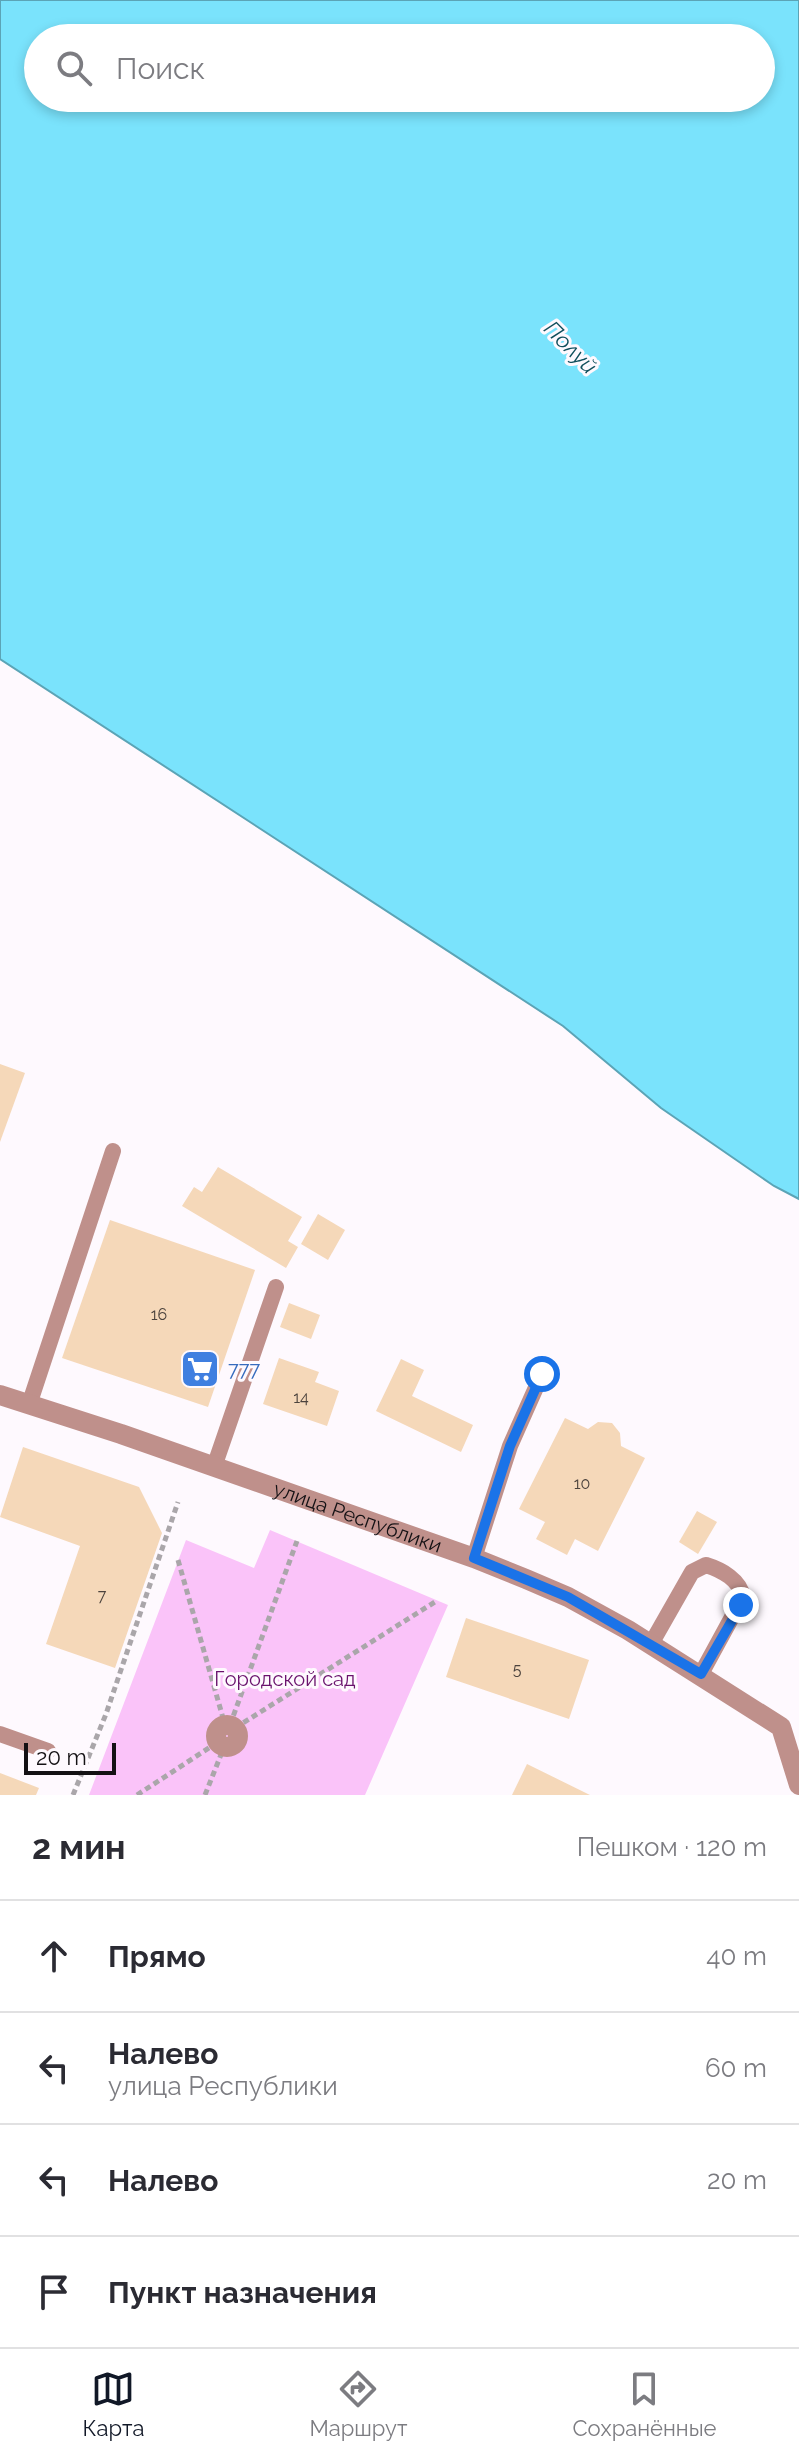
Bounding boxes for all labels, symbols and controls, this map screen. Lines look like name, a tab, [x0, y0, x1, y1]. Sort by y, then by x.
search box	[24, 24, 775, 112]
icon: search	[52, 46, 96, 90]
text: Поиск	[116, 51, 205, 86]
water label: Полуй	[539, 315, 603, 379]
house number: 16	[151, 1305, 167, 1324]
supermarket icon: 777	[179, 1348, 221, 1390]
route start	[524, 1356, 560, 1392]
place label: 777	[228, 1357, 260, 1381]
house number: 14	[293, 1388, 309, 1407]
house number: 10	[574, 1474, 590, 1493]
street label: улица Республики	[270, 1477, 445, 1558]
house number: 7	[98, 1586, 107, 1605]
route end	[723, 1587, 759, 1623]
house number: 5	[513, 1660, 522, 1679]
park label: Городской сад	[214, 1667, 356, 1691]
scale bar	[24, 1739, 116, 1775]
text: 20 m	[36, 1744, 87, 1770]
text: 2 мин	[32, 1827, 126, 1867]
text: Пешком · 120 m	[577, 1832, 767, 1862]
icon: ahead	[32, 1934, 76, 1978]
text: Прямо	[108, 1939, 206, 1974]
text: 40 m	[706, 1941, 767, 1971]
text: Налево	[108, 2036, 218, 2071]
icon: left	[32, 2046, 76, 2090]
text: 60 m	[705, 2053, 767, 2083]
text: улица Республики	[108, 2071, 338, 2101]
icon: left	[32, 2158, 76, 2202]
text: Налево	[108, 2163, 218, 2198]
text: 20 m	[707, 2165, 767, 2195]
icon: arrive	[32, 2270, 76, 2314]
text: Пункт назначения	[108, 2275, 377, 2310]
tab: Карта	[83, 2367, 144, 2441]
tab: Маршрут	[309, 2367, 407, 2441]
tab: Сохранённые	[572, 2367, 716, 2441]

